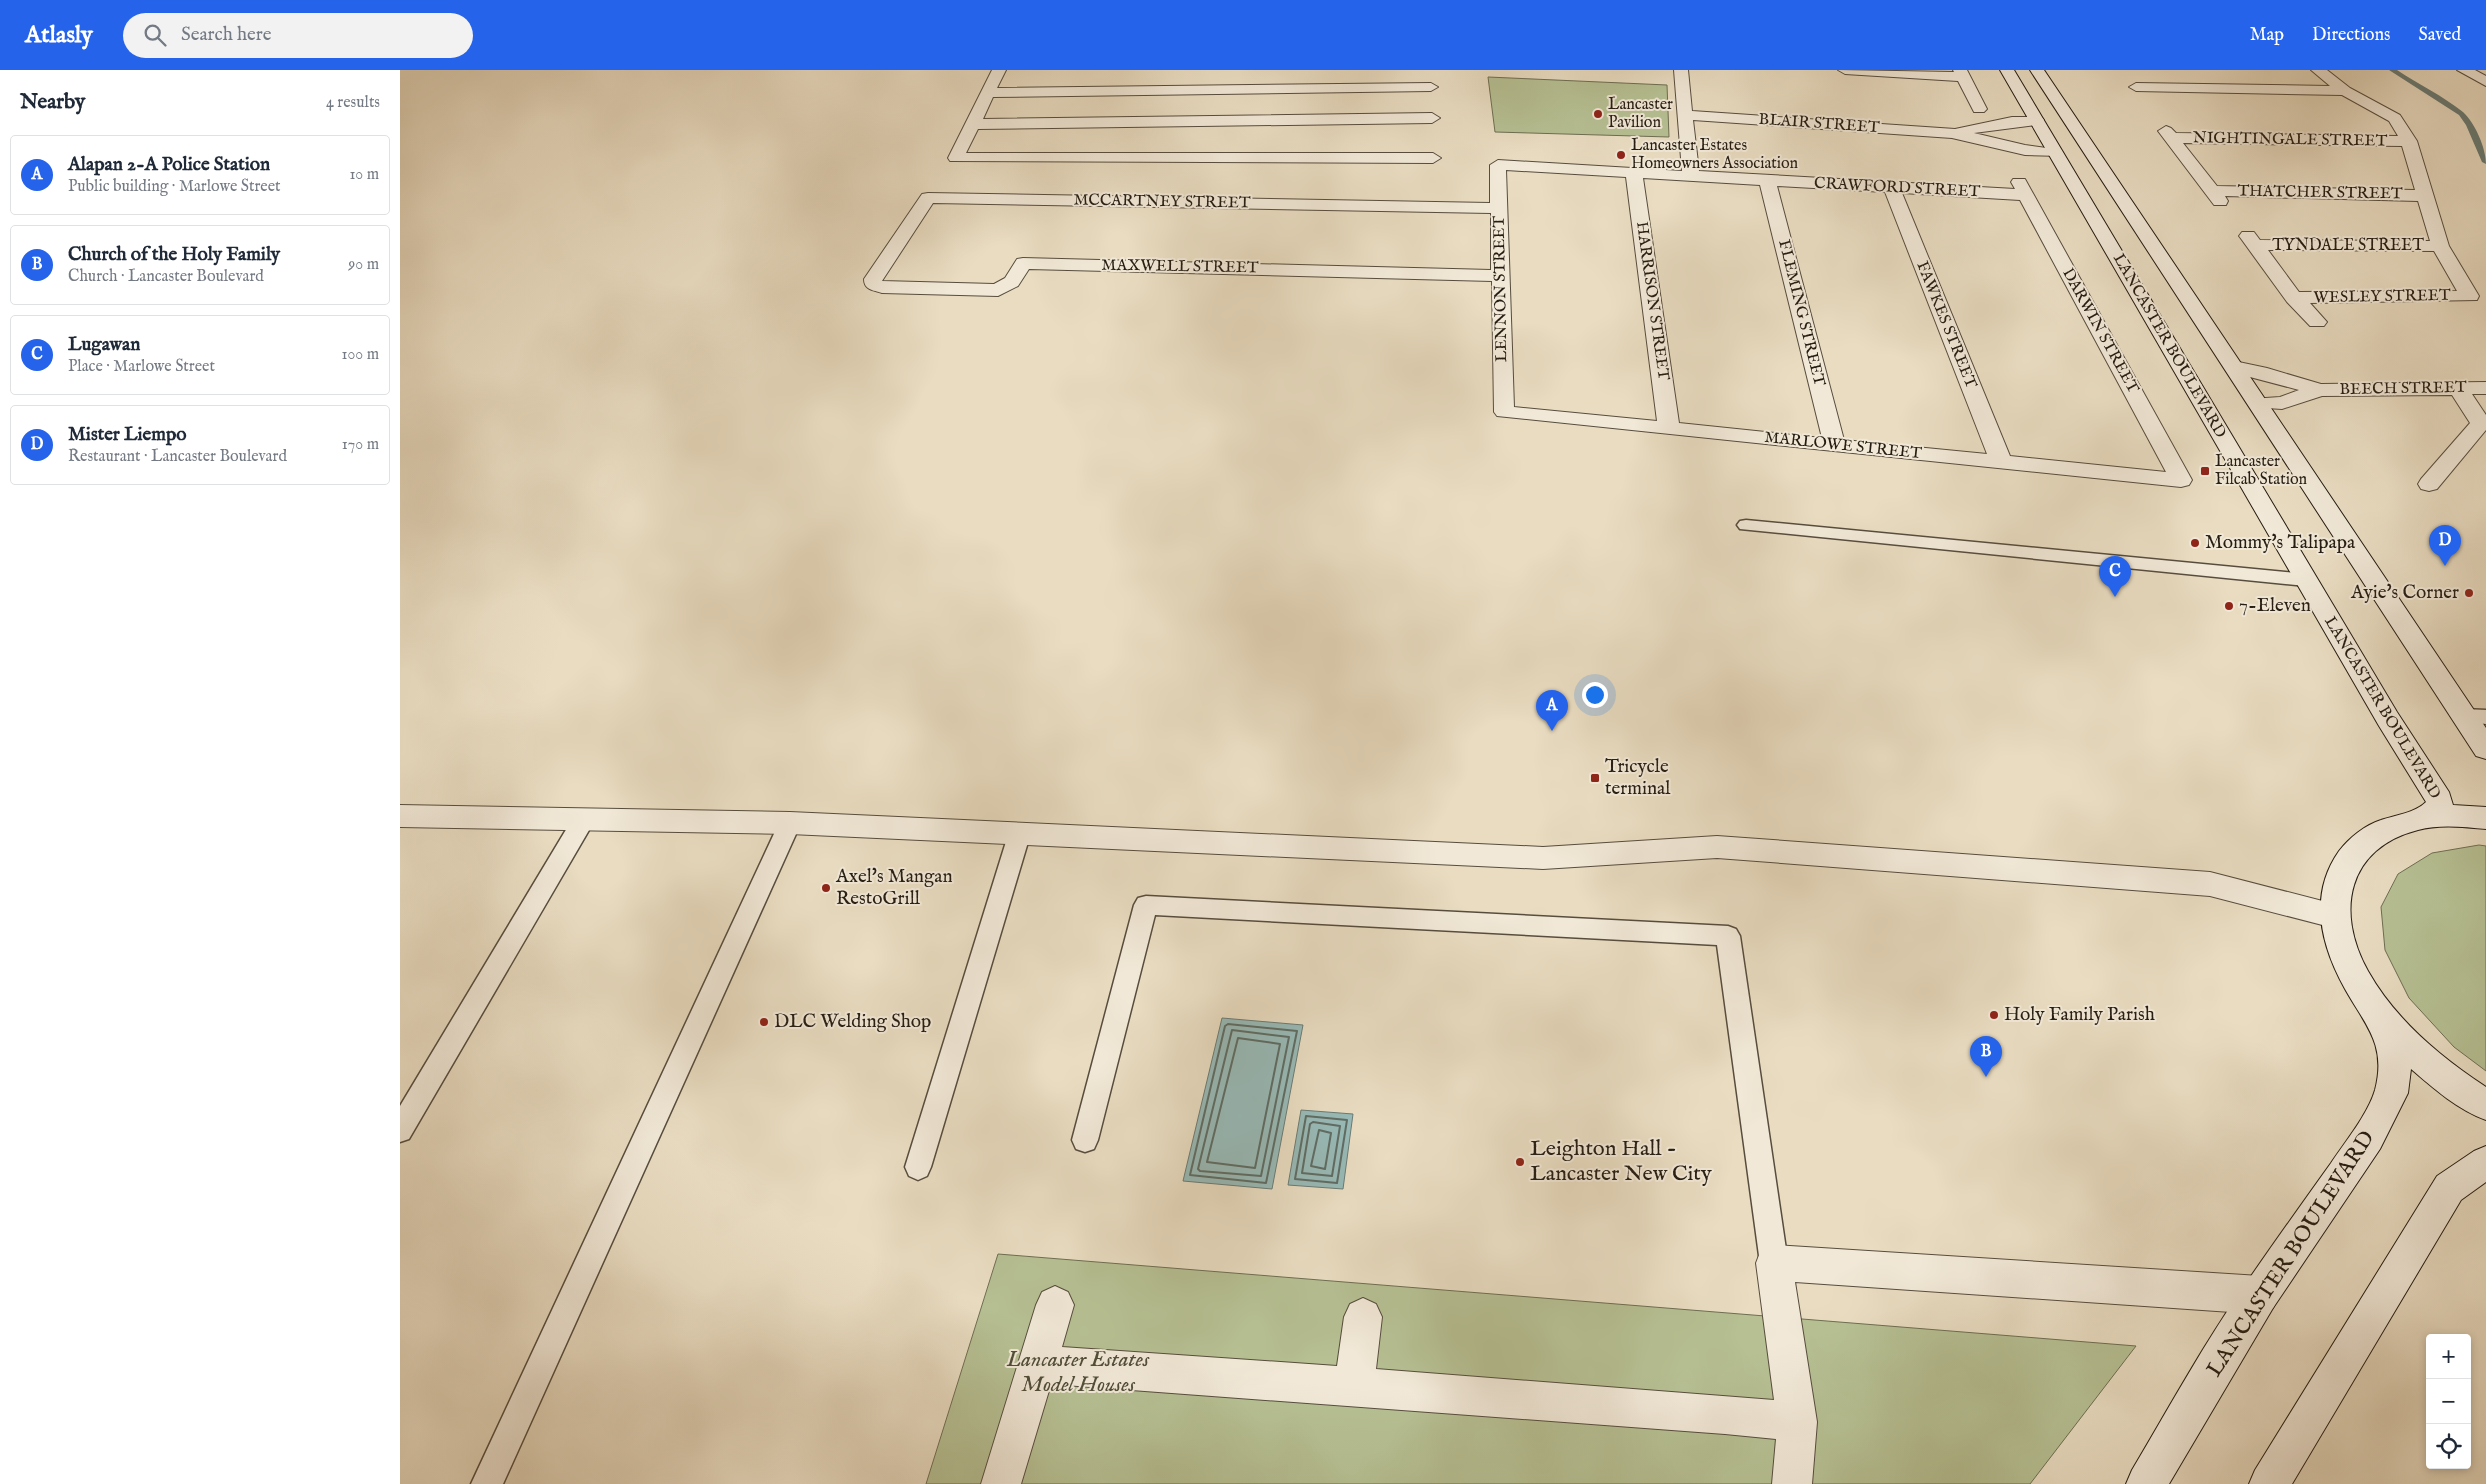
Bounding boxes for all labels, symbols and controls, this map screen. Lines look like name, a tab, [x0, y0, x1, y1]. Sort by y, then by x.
search box	[123, 13, 473, 58]
text: Atlasly	[25, 20, 93, 51]
icon: search	[141, 21, 169, 49]
text: Search here	[181, 23, 271, 47]
text: Map	[2250, 24, 2284, 47]
text: Directions	[2312, 24, 2390, 47]
text: Saved	[2418, 24, 2461, 47]
text: Nearby	[20, 89, 85, 116]
text: 4 results	[326, 93, 380, 113]
place label: Lancaster Pavilion	[1608, 95, 1673, 133]
marker: Lancaster Pavilion	[1592, 108, 1604, 120]
street label: BLAIR STREET	[1758, 110, 1880, 138]
street label: NIGHTINGALE STREET	[2193, 128, 2388, 152]
place label: Lancaster Estates Homeowners Association	[1631, 136, 1799, 174]
marker: Lancaster Estates Homeowners Association	[1615, 149, 1627, 161]
text: Alapan 2-A Police Station	[68, 153, 270, 177]
text: A	[32, 165, 42, 185]
text: 10 m	[349, 165, 379, 185]
street label: CRAWFORD STREET	[1813, 174, 1981, 202]
text: Public building · Marlowe Street	[68, 177, 281, 197]
street label: THATCHER STREET	[2237, 182, 2403, 204]
street label: MCCARTNEY STREET	[1073, 190, 1251, 214]
street label: LENNON STREET	[1490, 215, 1512, 362]
street label: HARRISON STREET	[1631, 220, 1673, 382]
street label: TYNDALE STREET	[2272, 236, 2424, 256]
street label: FLEMING STREET	[1773, 238, 1829, 389]
text: Church of the Holy Family	[68, 243, 280, 267]
street label: LANCASTER BOULEVARD	[2108, 250, 2230, 442]
text: B	[32, 255, 42, 275]
text: 90 m	[348, 255, 379, 275]
street label: MAXWELL STREET	[1101, 256, 1259, 278]
street label: FAWKES STREET	[1911, 259, 1981, 392]
street label: DARWIN STREET	[2057, 265, 2143, 397]
text: Church · Lancaster Boulevard	[68, 267, 264, 287]
street label: WESLEY STREET	[2313, 286, 2451, 308]
text: Lugawan	[68, 333, 140, 357]
text: C	[31, 345, 43, 365]
text: 100 m	[342, 345, 379, 365]
text: Place · Marlowe Street	[68, 357, 215, 377]
street label: BEECH STREET	[2339, 378, 2467, 400]
text: Mister Liempo	[68, 423, 186, 447]
street label: MARLOWE STREET	[1763, 428, 1923, 464]
text: D	[31, 435, 43, 455]
text: 170 m	[342, 435, 379, 455]
text: Restaurant · Lancaster Boulevard	[68, 447, 287, 467]
place label: Lancaster Filcab Station	[2215, 452, 2307, 490]
marker: Lancaster Filcab Station	[2199, 465, 2211, 477]
pin: D	[2429, 525, 2461, 566]
place label: Mommy's Talipapa	[2205, 531, 2356, 555]
marker: Mommy's Talipapa	[2189, 537, 2201, 549]
pin: C	[2099, 556, 2131, 597]
place label: Ayie's Corner	[2350, 581, 2459, 605]
marker: Ayie's Corner	[2463, 587, 2475, 599]
place label: 7-Eleven	[2239, 594, 2311, 618]
marker: 7-Eleven	[2223, 600, 2235, 612]
street label: LANCASTER BOULEVARD	[2319, 613, 2445, 803]
your location	[1582, 682, 1608, 708]
pin: A	[1536, 690, 1568, 731]
place label: Tricycle terminal	[1605, 755, 1671, 801]
marker: Tricycle terminal	[1589, 772, 1601, 784]
place label: Axel's Mangan RestoGrill	[835, 865, 953, 911]
marker: Axel's Mangan RestoGrill	[820, 882, 832, 894]
place label: Holy Family Parish	[2004, 1003, 2155, 1027]
marker: Holy Family Parish	[1988, 1009, 2000, 1021]
place label: DLC Welding Shop	[774, 1010, 931, 1034]
marker: DLC Welding Shop	[758, 1016, 770, 1028]
pin: B	[1970, 1036, 2002, 1077]
street label: LANCASTER BOULEVARD	[2201, 1126, 2381, 1382]
place label: Leighton Hall - Lancaster New City	[1530, 1135, 1712, 1188]
marker: Leighton Hall - Lancaster New City	[1514, 1156, 1526, 1168]
map controls	[2426, 1334, 2471, 1469]
button: +	[2426, 1334, 2471, 1379]
park label: Lancaster Estates Model Houses	[1006, 1346, 1150, 1399]
button: −	[2426, 1379, 2471, 1424]
button: locate	[2426, 1424, 2471, 1469]

